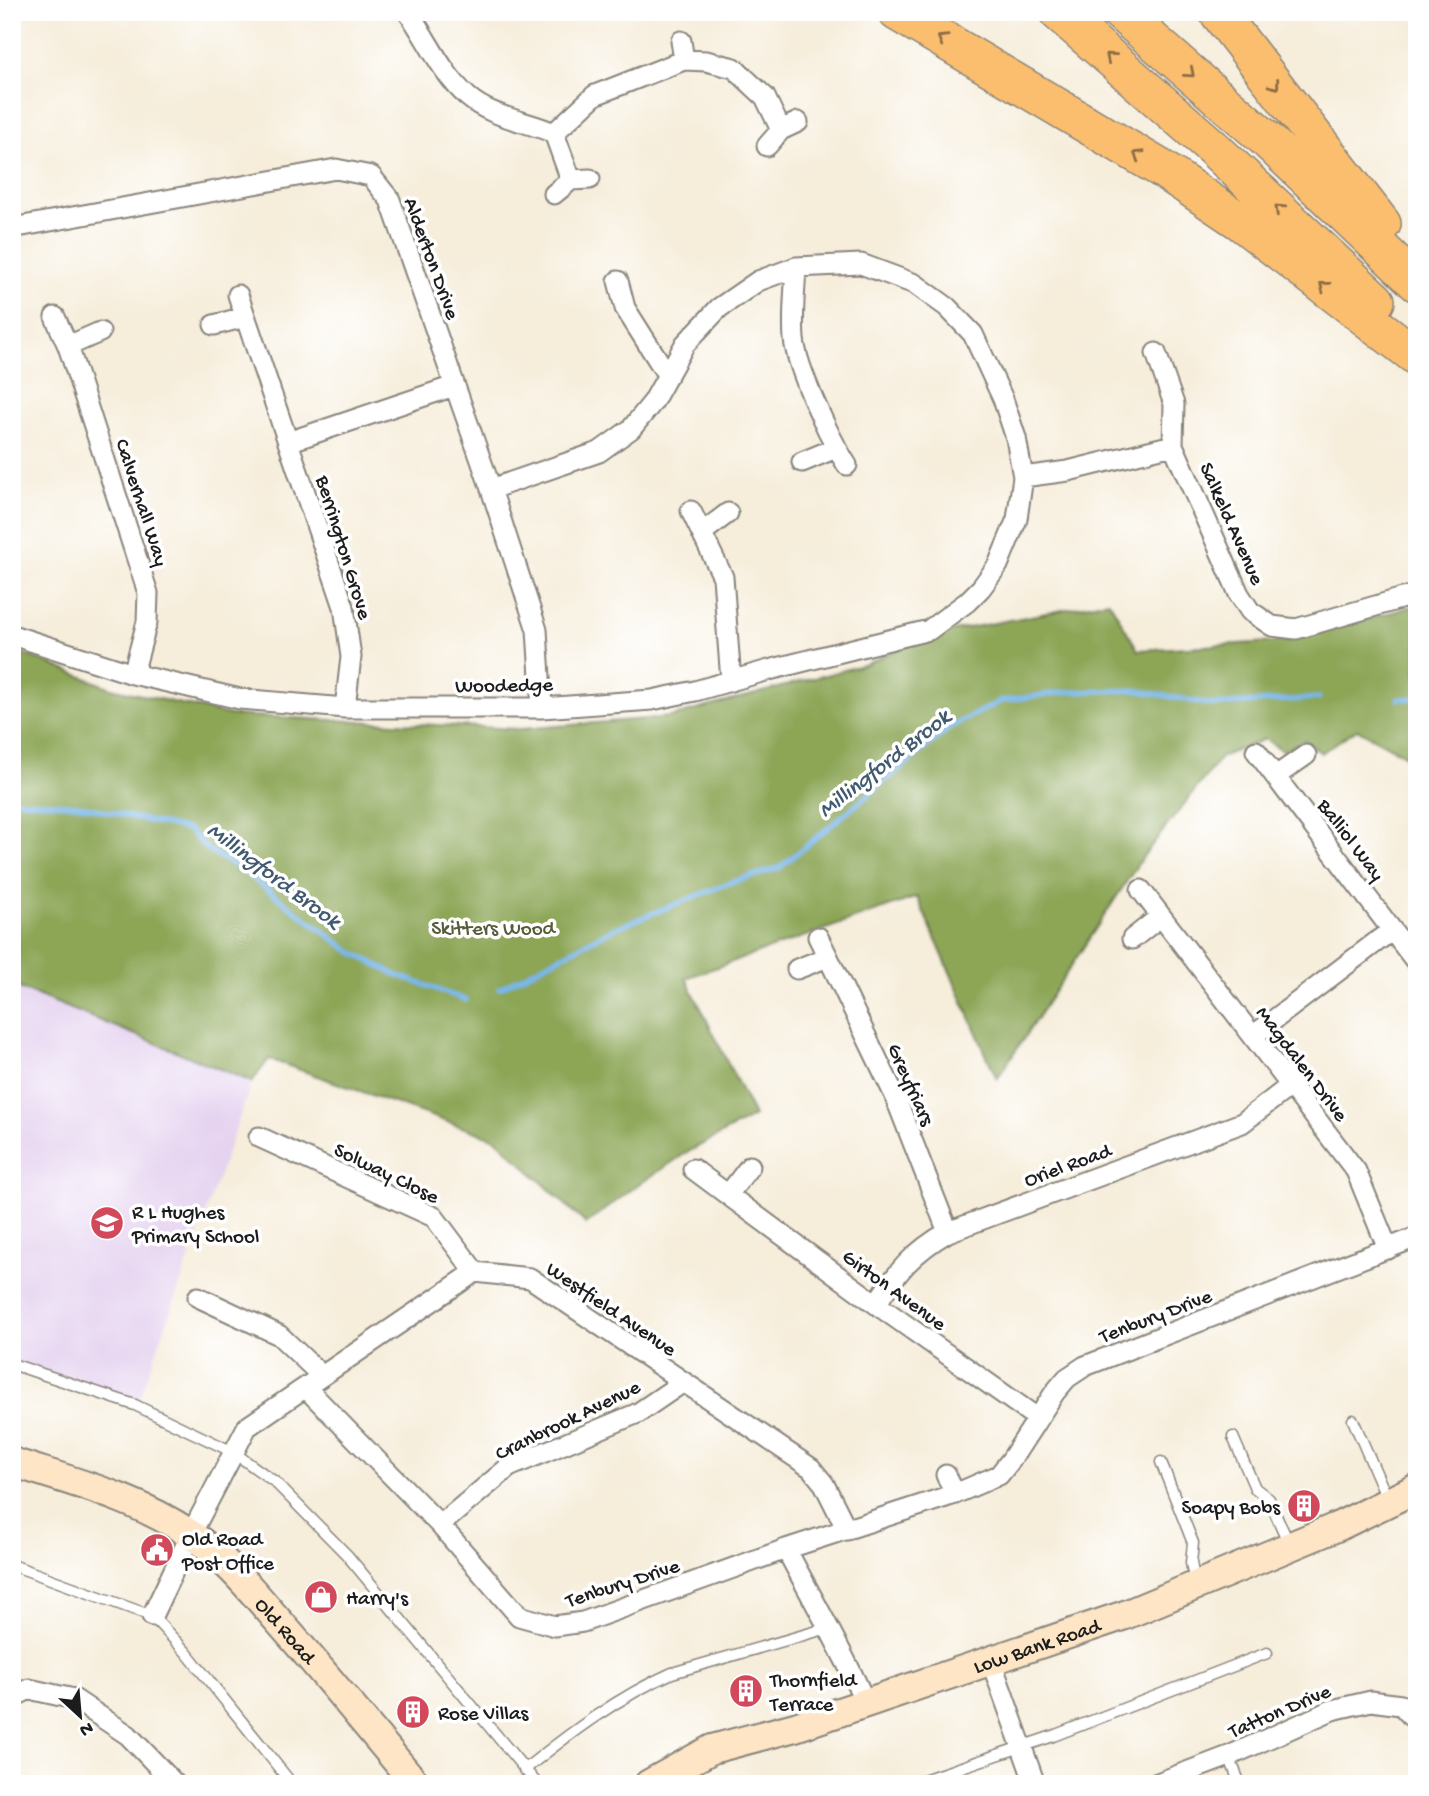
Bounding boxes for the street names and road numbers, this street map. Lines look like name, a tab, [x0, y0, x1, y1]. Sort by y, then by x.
street label: Alderton Drive	[396, 195, 464, 325]
street label: Calverhall Way	[107, 436, 172, 570]
street label: Salkeld Avenue	[1192, 459, 1268, 591]
street label: Berrington Grove	[308, 472, 376, 624]
street label: Woodedge	[455, 674, 554, 701]
street label: Balliol Way	[1310, 794, 1388, 887]
street label: Magdalen Drive	[1249, 1002, 1353, 1129]
street label: Greyfriars	[880, 1041, 938, 1131]
street label: Solway Close	[329, 1139, 443, 1212]
street label: Oriel Road	[1021, 1139, 1117, 1195]
street label: Girton Avenue	[836, 1246, 951, 1339]
street label: Westfield Avenue	[540, 1258, 681, 1364]
street label: Tenbury Drive	[1096, 1285, 1217, 1352]
street label: Cranbrook Avenue	[492, 1376, 646, 1468]
street label: Tenbury Drive	[562, 1555, 684, 1616]
street label: Old Road	[248, 1594, 321, 1672]
street label: Low Bank Road	[971, 1615, 1106, 1681]
street label: Tatton Drive	[1225, 1680, 1336, 1746]

